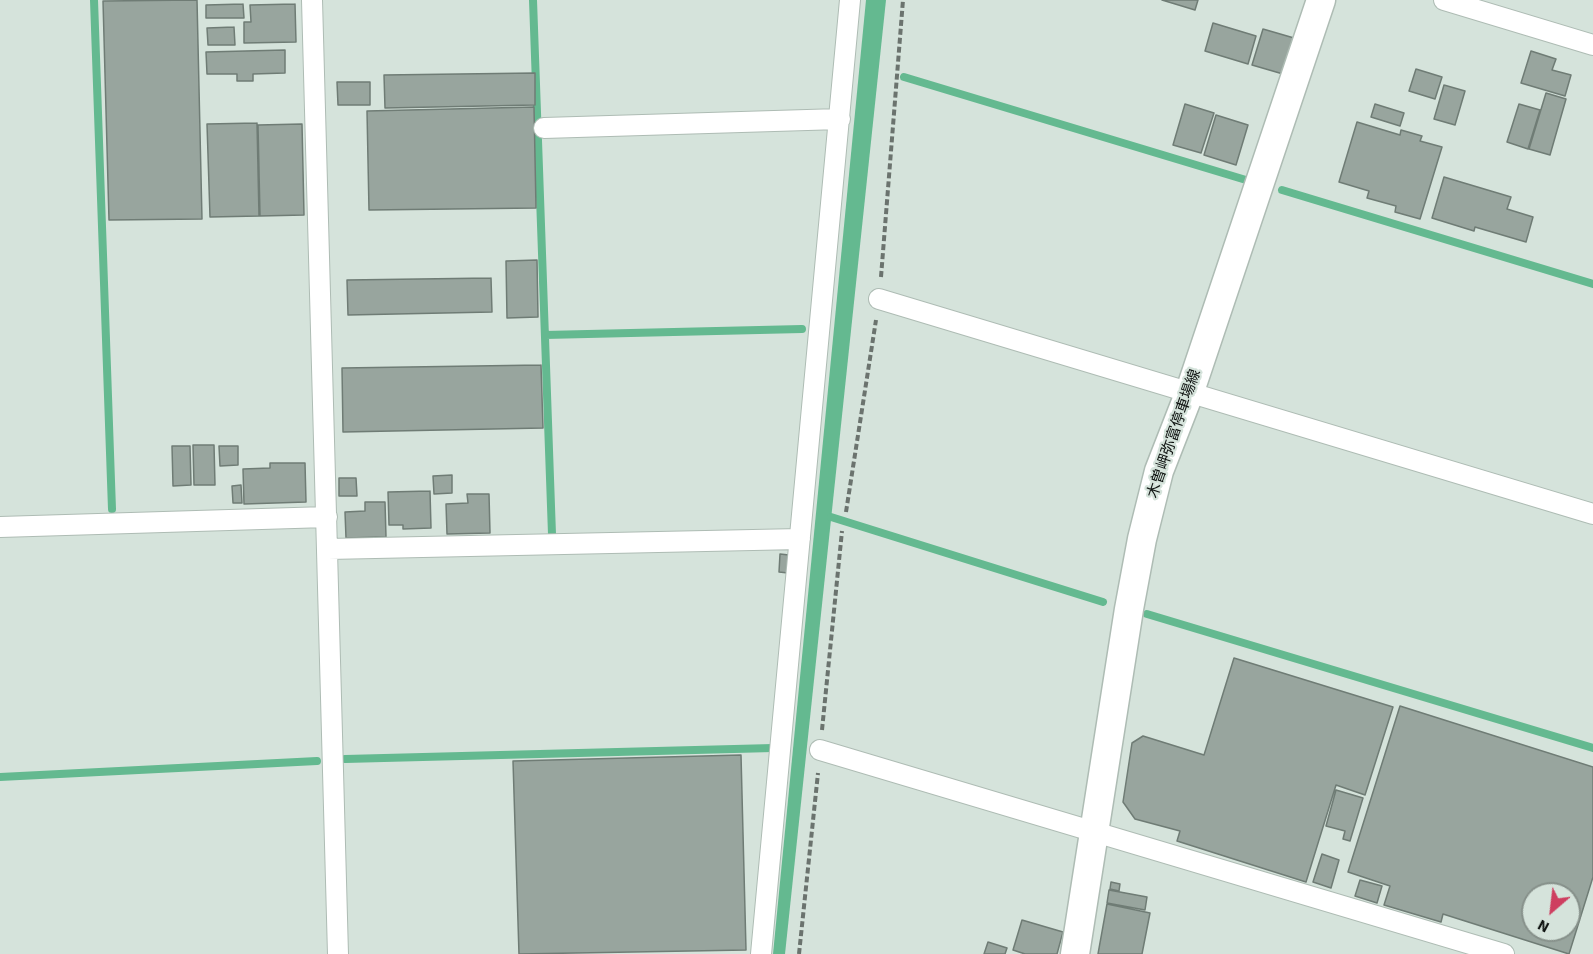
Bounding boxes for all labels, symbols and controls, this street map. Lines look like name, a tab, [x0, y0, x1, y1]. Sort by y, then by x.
street label: 木曽岬弥富停車場線	[1145, 367, 1205, 501]
north arrow	[1521, 882, 1581, 942]
text: N	[1534, 914, 1553, 938]

